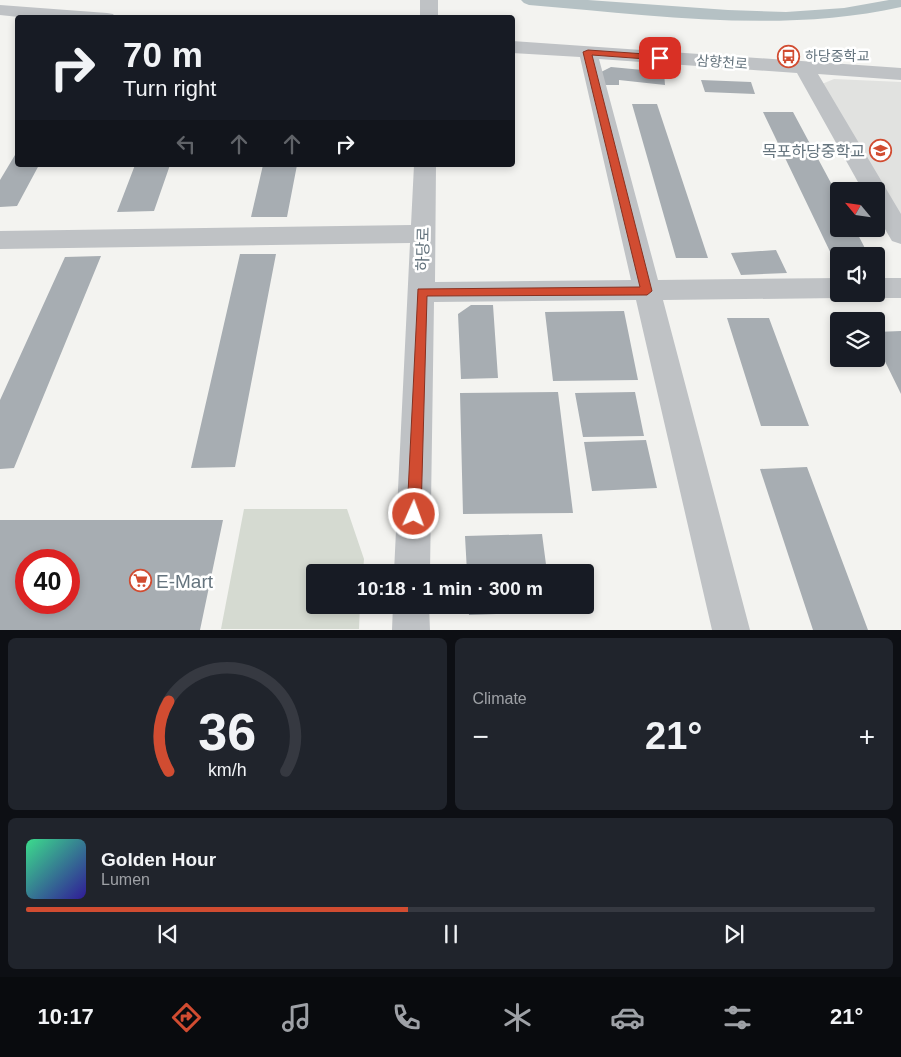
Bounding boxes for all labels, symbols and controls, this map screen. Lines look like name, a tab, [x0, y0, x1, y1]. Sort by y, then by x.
icon: right	[40, 35, 105, 100]
text: 70 m	[123, 35, 203, 74]
pin	[639, 37, 681, 79]
icon: arrive	[646, 44, 674, 72]
bus stop icon: 하당중학교	[777, 44, 801, 68]
place label: 하당중학교	[805, 48, 870, 64]
street label: 삼향천로	[696, 52, 748, 72]
text: Turn right	[123, 76, 216, 101]
icon: left	[172, 130, 200, 158]
icon: ahead	[225, 130, 253, 158]
icon: ahead	[278, 130, 306, 158]
icon: right	[331, 130, 359, 158]
school or university icon: 목포하당중학교	[869, 139, 893, 163]
place label: 목포하당중학교	[762, 143, 865, 160]
north arrow	[830, 182, 885, 238]
map controls	[830, 182, 885, 367]
street label: 하당로	[414, 227, 432, 271]
button: sound	[830, 247, 885, 302]
button: layers	[830, 312, 885, 367]
position arrow	[387, 487, 439, 539]
speed limit sign: 40	[15, 549, 80, 614]
supermarket icon: E-Mart	[128, 569, 152, 593]
place label: E-Mart	[156, 571, 214, 592]
text: 10:18 · 1 min · 300 m	[357, 578, 543, 599]
text: Climate	[473, 690, 527, 707]
text: 36	[198, 703, 256, 761]
text: 21°	[645, 715, 702, 757]
text: −	[473, 721, 489, 752]
text: +	[859, 721, 875, 752]
text: km/h	[208, 760, 247, 780]
text: Golden Hour	[101, 849, 216, 870]
text: Lumen	[101, 871, 150, 888]
icon: previous	[154, 920, 182, 948]
icon: pause	[437, 920, 465, 948]
icon: next	[720, 920, 748, 948]
icon: directions	[169, 1000, 204, 1035]
icon: music	[279, 1000, 314, 1035]
icon: phone	[389, 1000, 424, 1035]
icon: climate	[500, 1000, 535, 1035]
icon: car	[610, 1000, 645, 1035]
icon: filters	[720, 1000, 755, 1035]
text: 10:17	[38, 1004, 94, 1029]
text: 21°	[830, 1004, 863, 1029]

